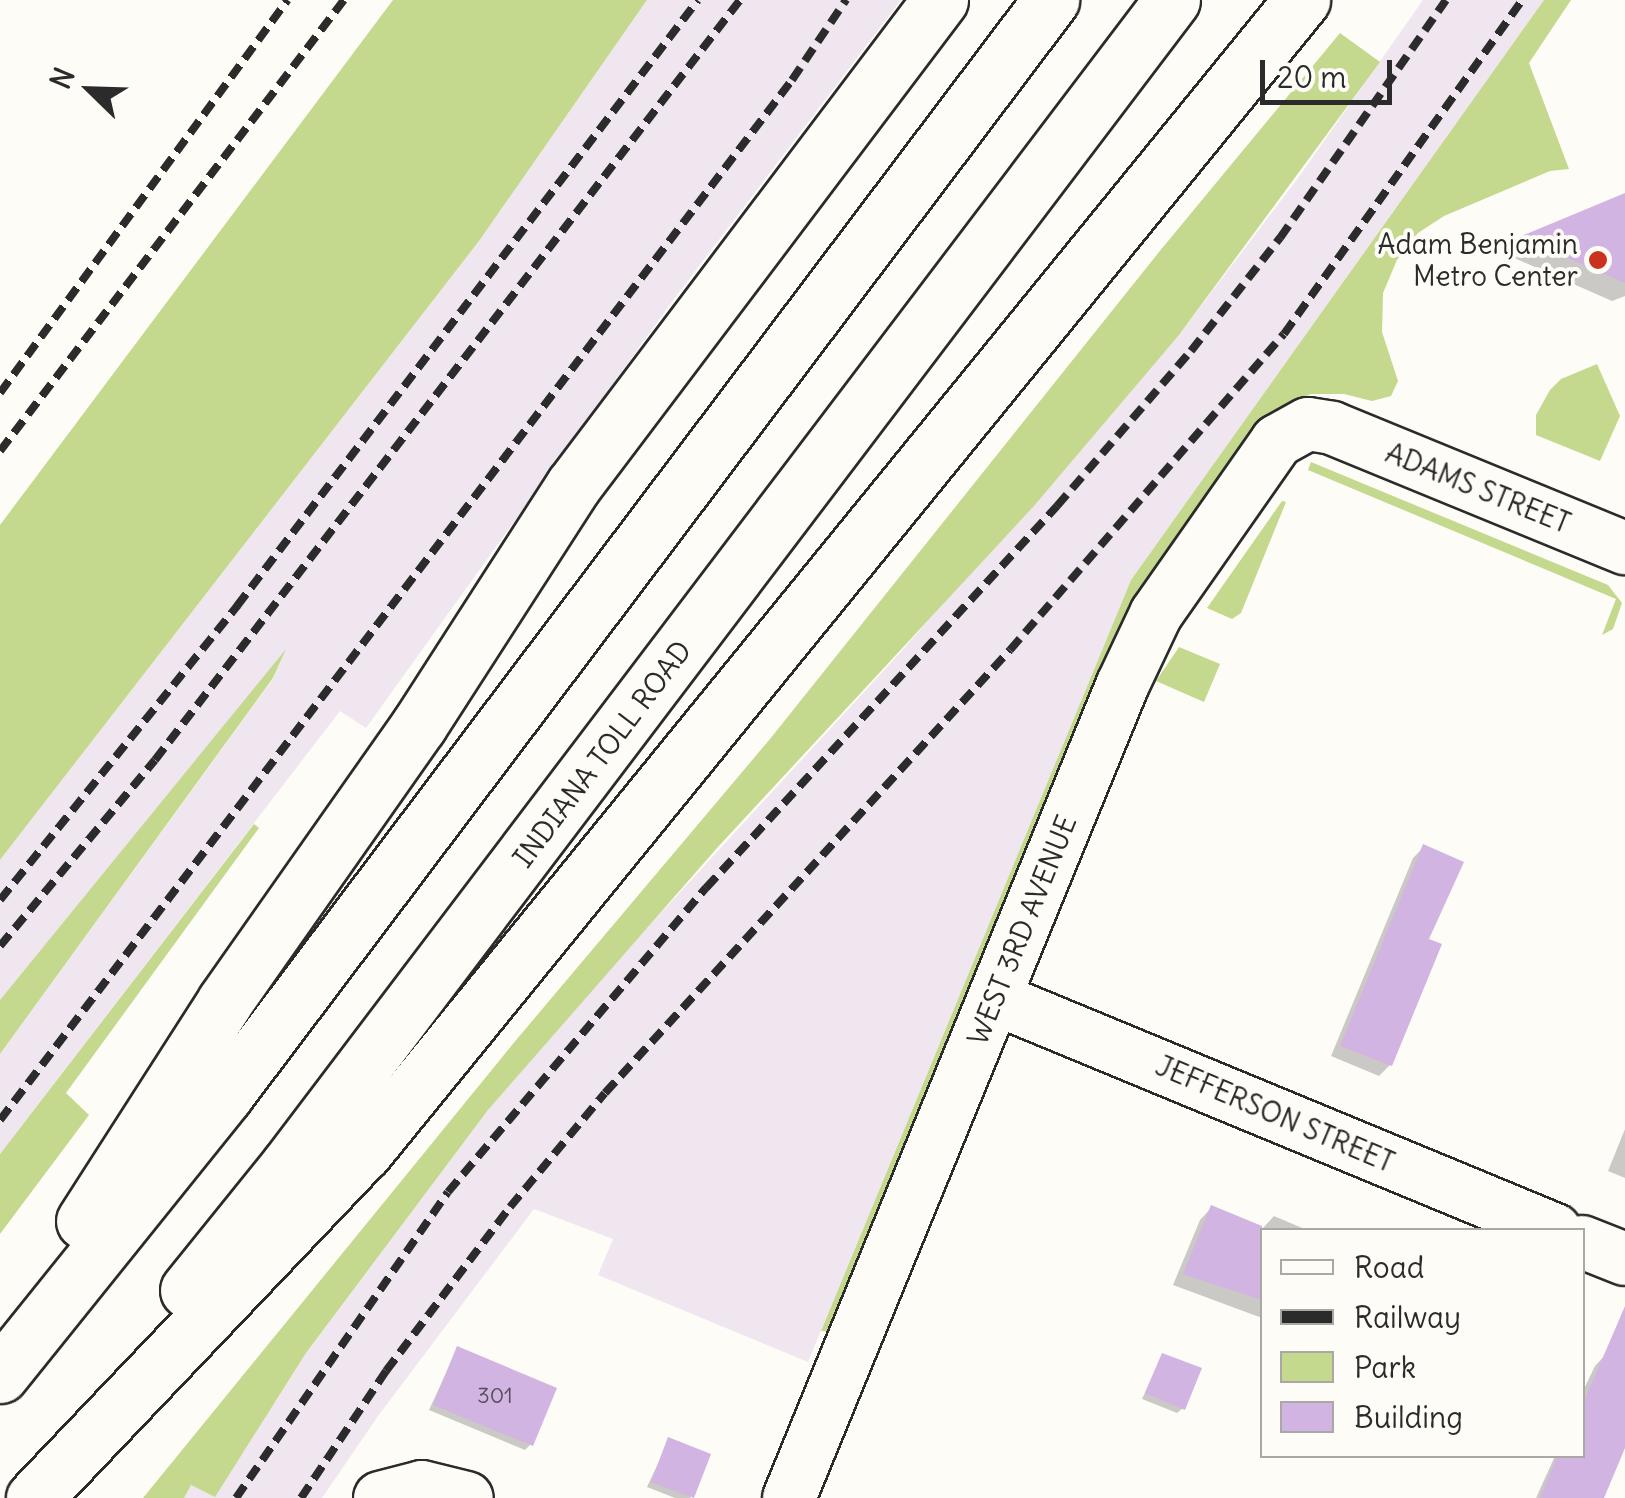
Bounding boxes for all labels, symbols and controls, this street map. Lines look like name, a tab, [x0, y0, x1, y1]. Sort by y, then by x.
north arrow	[40, 40, 140, 140]
scale bar	[1265, 40, 1398, 102]
text: 20 m	[1277, 58, 1347, 96]
text: N	[42, 62, 83, 94]
place label: Adam Benjamin Metro Center	[1377, 227, 1578, 293]
marker: Adam Benjamin Metro Center	[1587, 249, 1609, 271]
street label: ADAMS STREET	[1381, 436, 1575, 540]
street label: INDIANA TOLL ROAD	[506, 634, 698, 874]
street label: WEST 3RD AVENUE	[961, 810, 1083, 1050]
street label: JEFFERSON STREET	[1151, 1049, 1399, 1179]
legend	[1260, 1228, 1585, 1458]
text: Road	[1354, 1248, 1424, 1286]
text: Railway	[1354, 1298, 1461, 1336]
text: Park	[1354, 1348, 1416, 1386]
house number: 301	[477, 1383, 513, 1409]
text: Building	[1354, 1398, 1463, 1436]

